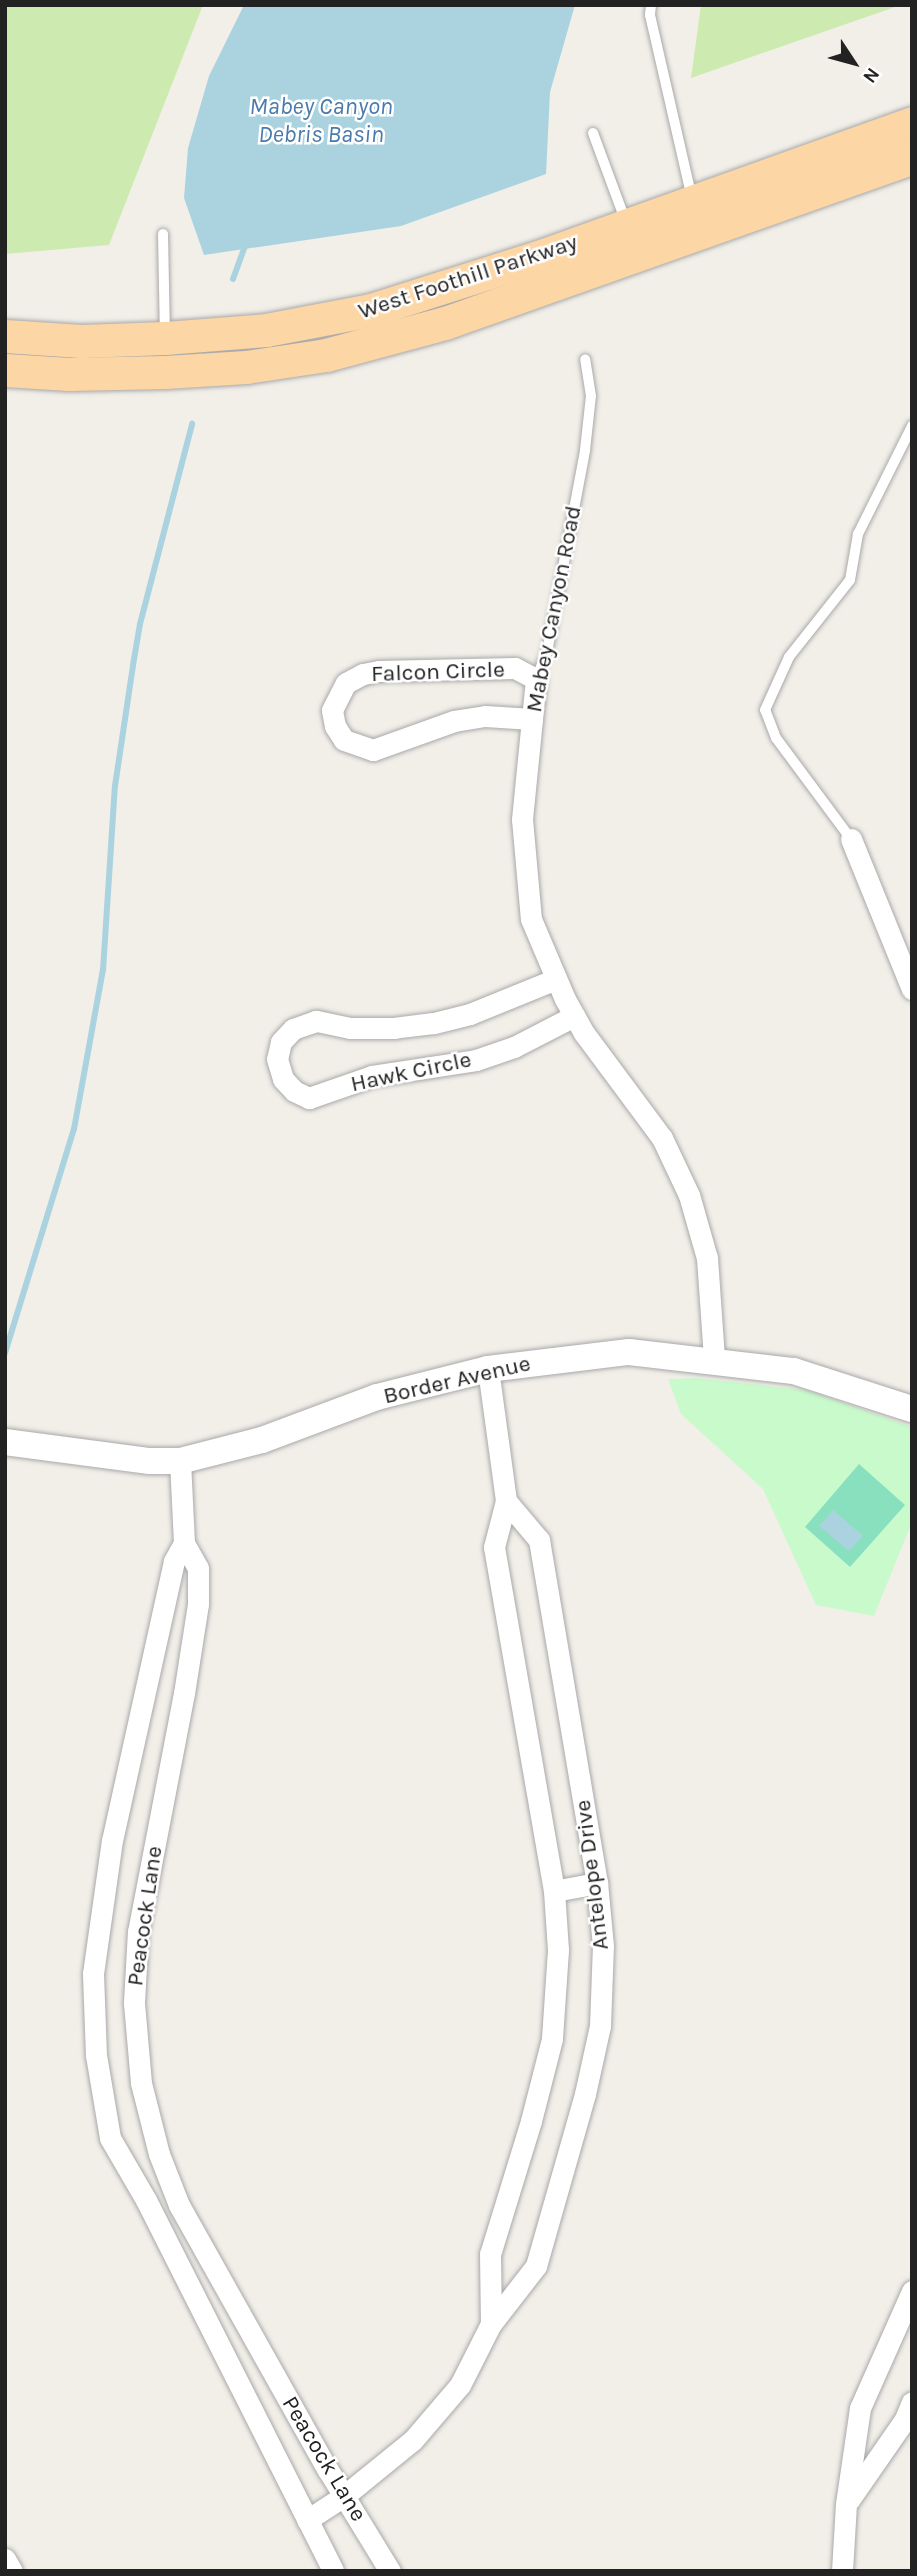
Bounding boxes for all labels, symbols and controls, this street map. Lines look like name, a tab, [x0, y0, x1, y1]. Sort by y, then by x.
north arrow	[819, 28, 889, 98]
text: N	[858, 63, 884, 87]
water label: Mabey Canyon Debris Basin	[249, 93, 393, 149]
street label: West Foothill Parkway	[355, 229, 581, 325]
street label: Mabey Canyon Road	[520, 503, 588, 715]
street label: Falcon Circle	[371, 656, 505, 688]
street label: Hawk Circle	[348, 1046, 474, 1098]
street label: Border Avenue	[381, 1350, 533, 1410]
street label: Antelope Drive	[569, 1798, 615, 1952]
street label: Peacock Lane	[122, 1844, 168, 1988]
street label: Peacock Lane	[276, 2391, 372, 2527]

